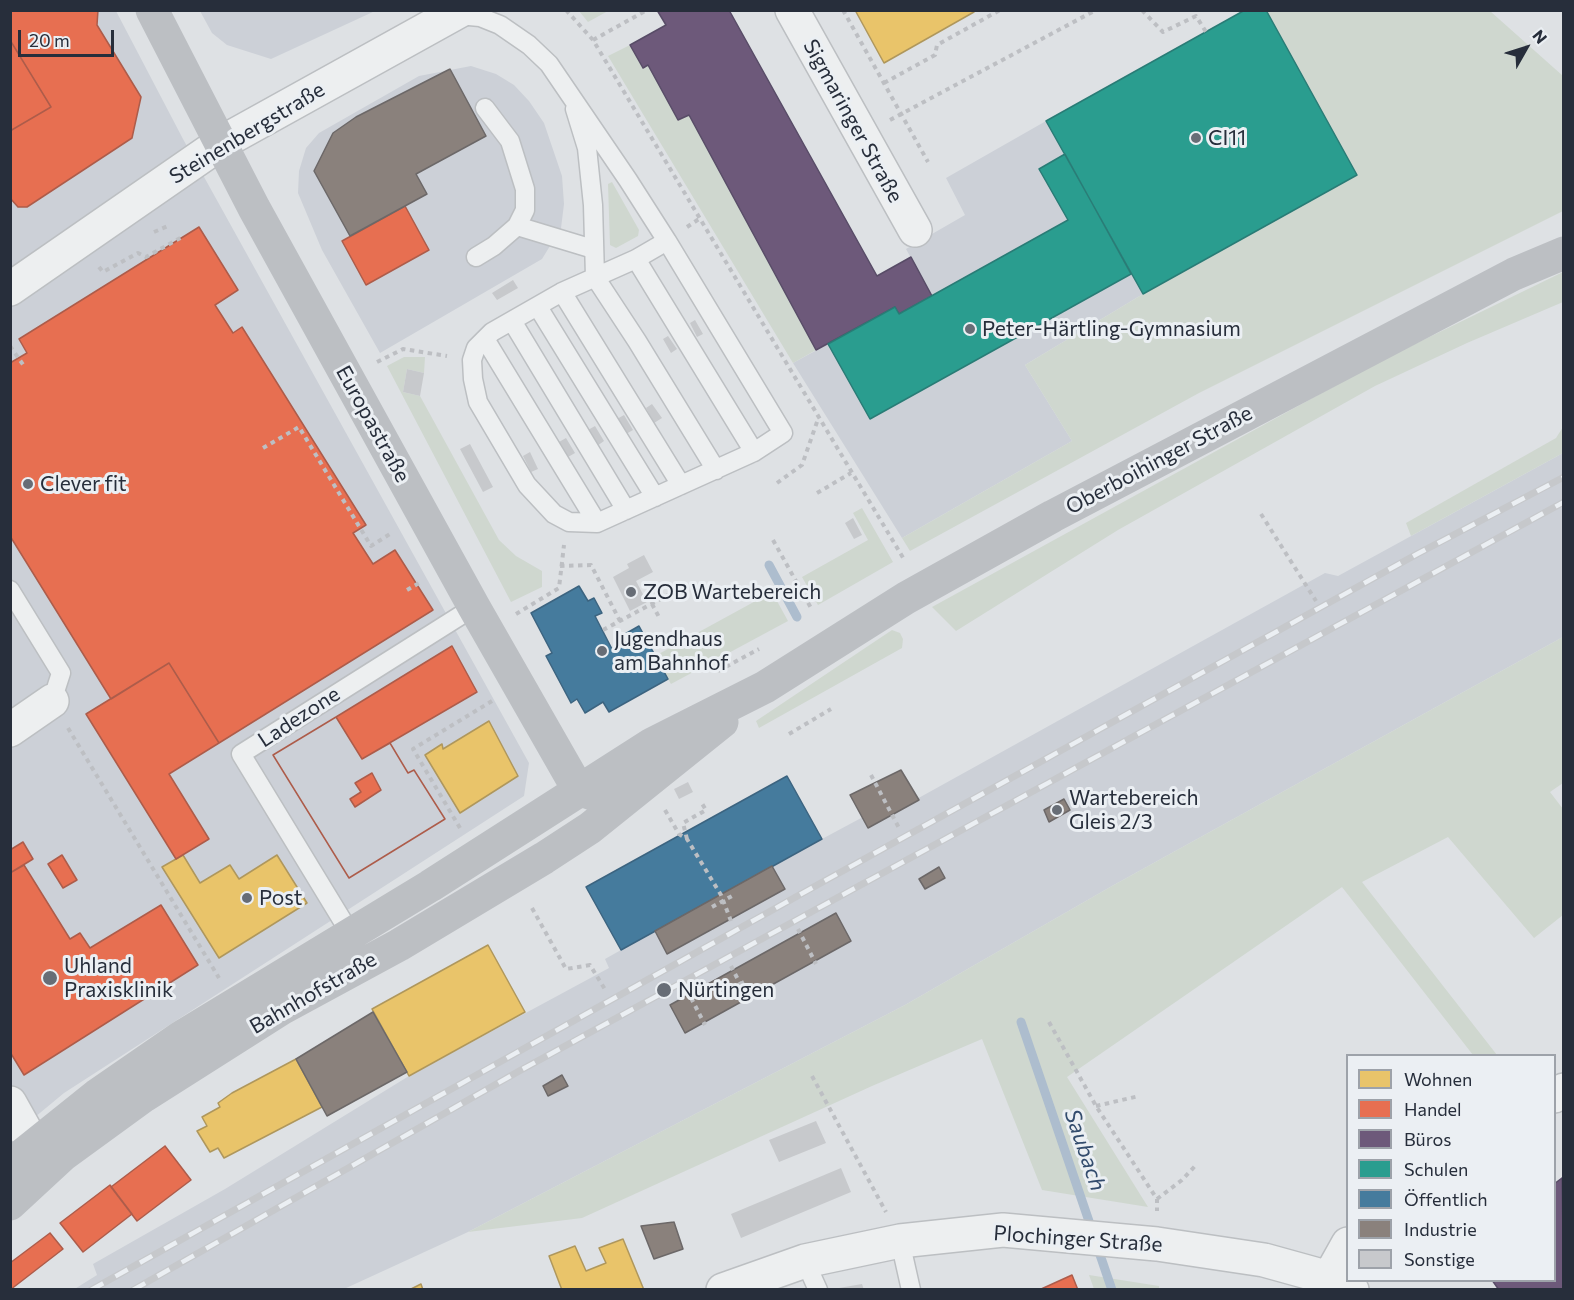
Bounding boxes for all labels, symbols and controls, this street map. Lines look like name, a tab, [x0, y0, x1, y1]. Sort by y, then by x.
scale bar	[21, 18, 117, 56]
north arrow	[1496, 18, 1556, 78]
text: N	[1529, 26, 1552, 47]
text: 20 m	[29, 29, 70, 51]
street label: Sigmaringer Straße	[798, 35, 908, 207]
street label: Steinenbergstraße	[165, 77, 329, 189]
place label: CI11	[1208, 125, 1246, 151]
marker: CI11	[1189, 131, 1203, 145]
place label: Peter-Härtling-Gymnasium	[982, 316, 1241, 342]
marker: Peter-Härtling-Gymnasium	[963, 322, 977, 336]
street label: Europastraße	[331, 361, 415, 487]
street label: Oberboihinger Straße	[1062, 400, 1256, 520]
place label: Clever fit	[40, 471, 127, 497]
marker: Clever fit	[21, 477, 35, 491]
place label: ZOB Wartebereich	[643, 579, 821, 605]
marker: ZOB Wartebereich	[624, 585, 638, 599]
place label: Jugendhaus am Bahnhof	[614, 626, 729, 676]
marker: Jugendhaus am Bahnhof	[595, 644, 609, 658]
street label: Ladezone	[253, 681, 345, 753]
place label: Wartebereich Gleis 2/3	[1069, 785, 1199, 835]
marker: Wartebereich Gleis 2/3	[1050, 803, 1064, 817]
place label: Post	[259, 885, 302, 911]
marker: Post	[240, 891, 254, 905]
street label: Bahnhofstraße	[245, 947, 381, 1039]
place label: Uhland Praxisklinik	[64, 953, 173, 1003]
marker: Uhland Praxisklinik	[41, 969, 59, 987]
place label: Nürtingen	[678, 977, 774, 1003]
marker: Nürtingen	[655, 981, 673, 999]
legend	[1346, 1054, 1556, 1282]
text: Wohnen	[1404, 1068, 1472, 1090]
text: Handel	[1404, 1098, 1462, 1120]
water label: Saubach	[1059, 1106, 1111, 1194]
text: Büros	[1404, 1128, 1451, 1150]
text: Schulen	[1404, 1158, 1468, 1180]
text: Öffentlich	[1404, 1188, 1488, 1210]
text: Industrie	[1404, 1218, 1477, 1240]
street label: Plochinger Straße	[993, 1221, 1163, 1257]
text: Sonstige	[1404, 1248, 1475, 1270]

